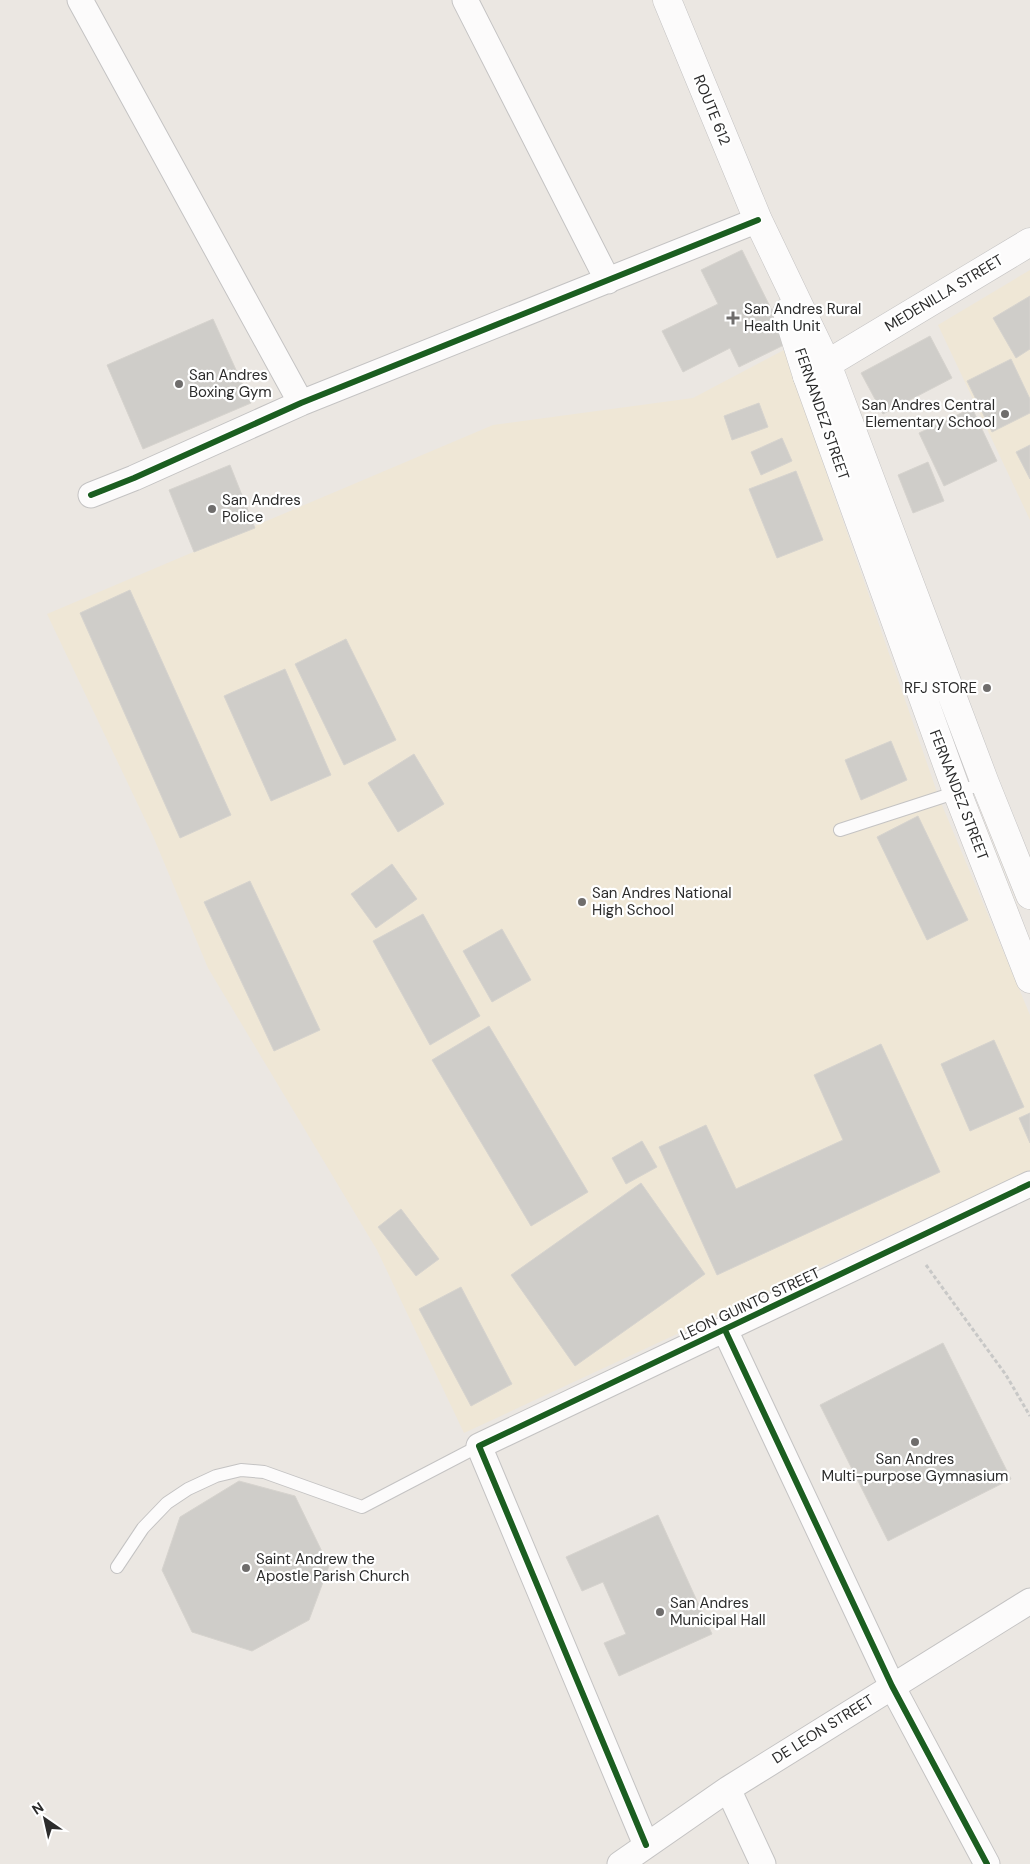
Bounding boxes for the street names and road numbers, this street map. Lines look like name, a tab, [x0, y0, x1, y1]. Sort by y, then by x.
street label: ROUTE 612	[689, 72, 735, 148]
street label: MEDENILLA STREET	[881, 250, 1007, 336]
street label: FERNANDEZ STREET	[790, 345, 854, 483]
street label: FERNANDEZ STREET	[925, 727, 993, 863]
street label: LEON GUINTO STREET	[677, 1263, 823, 1345]
street label: DE LEON STREET	[768, 1690, 878, 1768]

